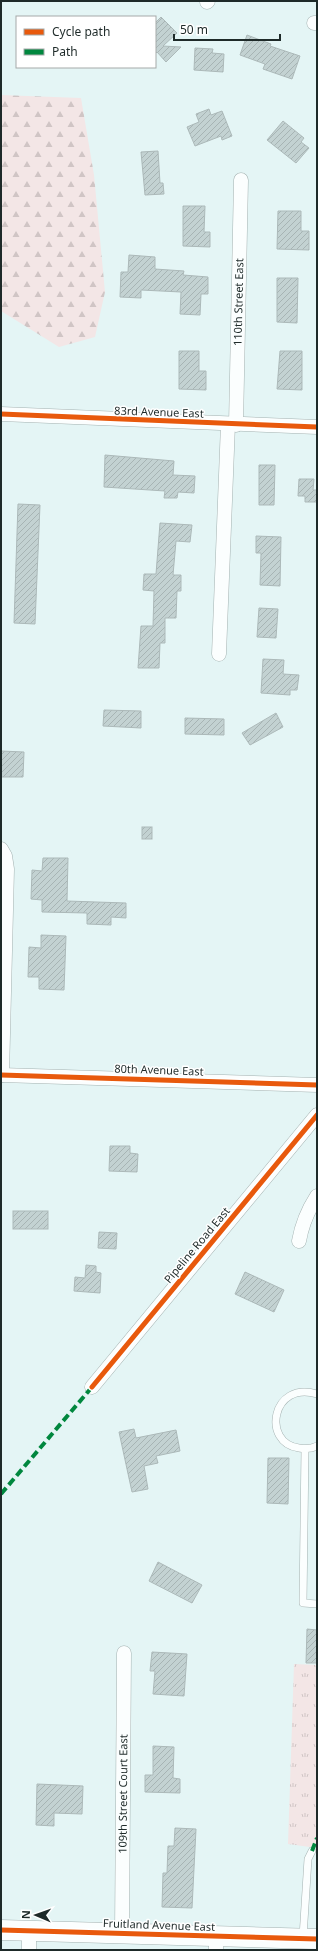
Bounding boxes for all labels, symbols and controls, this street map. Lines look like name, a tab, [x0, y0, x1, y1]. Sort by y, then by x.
legend	[16, 16, 156, 68]
scale bar	[174, 16, 280, 42]
text: 50 m	[180, 21, 208, 38]
text: Cycle path	[52, 23, 110, 40]
text: Path	[52, 43, 78, 60]
street label: 110th Street East	[230, 258, 246, 346]
street label: 83rd Avenue East	[114, 402, 204, 421]
street label: 80th Avenue East	[114, 1060, 204, 1079]
street label: Pipeline Road East	[160, 1204, 233, 1286]
street label: 109th Street Court East	[115, 1734, 130, 1854]
north arrow	[16, 1895, 56, 1935]
text: N	[18, 1910, 33, 1919]
street label: Fruitland Avenue East	[103, 1915, 215, 1934]

